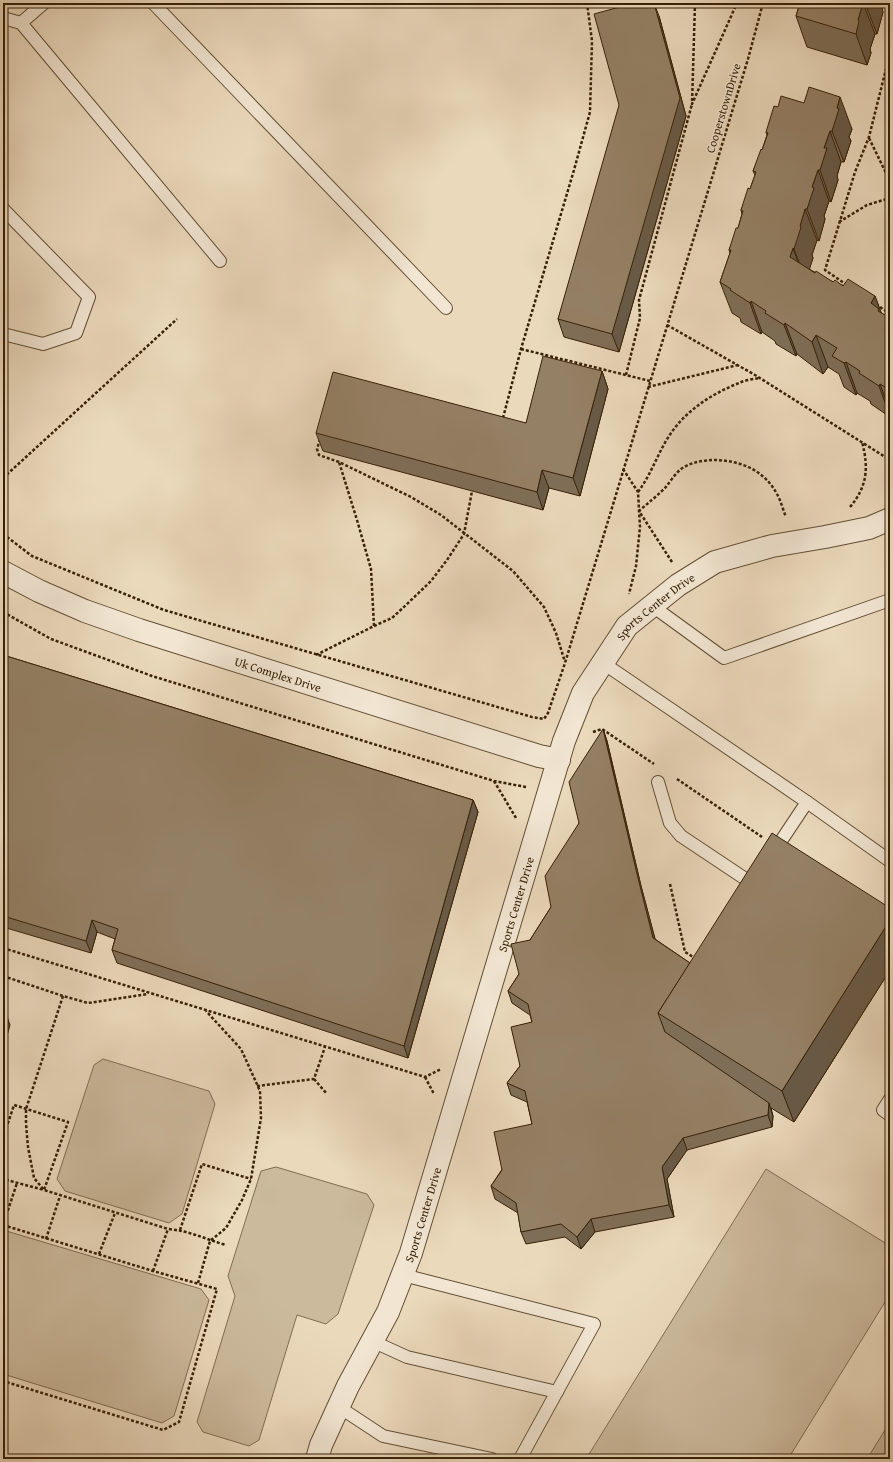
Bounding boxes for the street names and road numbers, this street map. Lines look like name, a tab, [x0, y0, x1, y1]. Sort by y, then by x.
street label: CooperstownDrive	[701, 61, 745, 155]
street label: Sports Center Drive	[612, 568, 698, 643]
street label: Uk Complex Drive	[233, 652, 324, 696]
street label: Sports Center Drive	[493, 854, 538, 954]
street label: Sports Center Drive	[400, 1165, 445, 1265]

